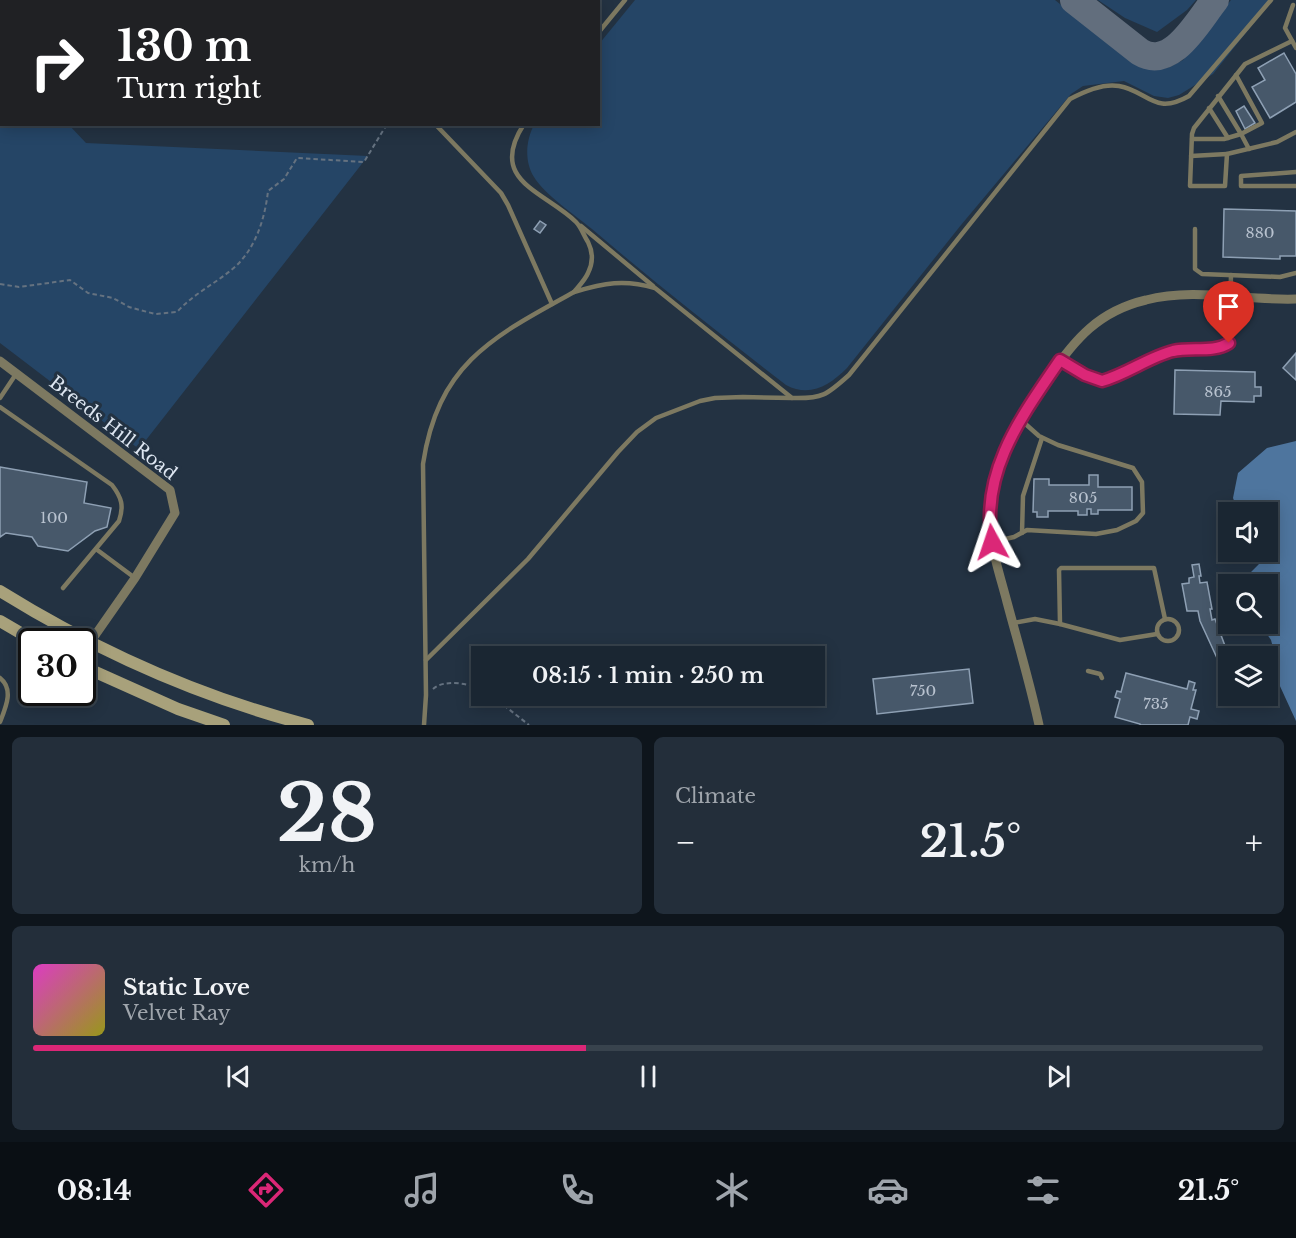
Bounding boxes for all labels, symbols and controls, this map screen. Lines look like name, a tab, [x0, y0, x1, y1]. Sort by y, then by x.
text: 130 m	[117, 20, 251, 72]
icon: right	[18, 24, 96, 102]
text: Turn right	[117, 72, 261, 105]
house number: 880	[1246, 223, 1274, 242]
pin	[1203, 281, 1254, 343]
icon: arrive	[1212, 290, 1245, 323]
street label: Breeds Hill Road	[45, 371, 181, 485]
house number: 865	[1204, 382, 1232, 401]
house number: 805	[1069, 488, 1097, 507]
map controls	[1218, 502, 1278, 706]
button: sound	[1218, 502, 1278, 562]
house number: 100	[40, 508, 68, 527]
position arrow	[960, 510, 1024, 574]
button: search	[1218, 574, 1278, 634]
speed limit sign: 30	[18, 628, 96, 706]
button: layers	[1218, 646, 1278, 706]
text: 08:15 · 1 min · 250 m	[532, 662, 764, 689]
house number: 750	[910, 681, 936, 700]
house number: 735	[1143, 694, 1169, 713]
text: 28	[277, 765, 377, 862]
text: Climate	[675, 784, 756, 808]
text: 21.5°	[919, 813, 1021, 869]
text: −	[675, 822, 696, 863]
text: +	[1245, 822, 1263, 863]
text: km/h	[299, 853, 355, 877]
text: Static Love	[123, 974, 250, 1001]
text: Velvet Ray	[123, 1001, 231, 1025]
icon: previous	[222, 1060, 255, 1093]
icon: pause	[632, 1060, 665, 1093]
icon: next	[1042, 1060, 1075, 1093]
icon: directions	[245, 1169, 287, 1211]
icon: music	[401, 1169, 443, 1211]
icon: phone	[556, 1169, 598, 1211]
icon: climate	[711, 1169, 753, 1211]
icon: car	[867, 1169, 909, 1211]
icon: filters	[1022, 1169, 1064, 1211]
text: 08:14	[57, 1174, 132, 1207]
text: 21.5°	[1178, 1174, 1239, 1207]

